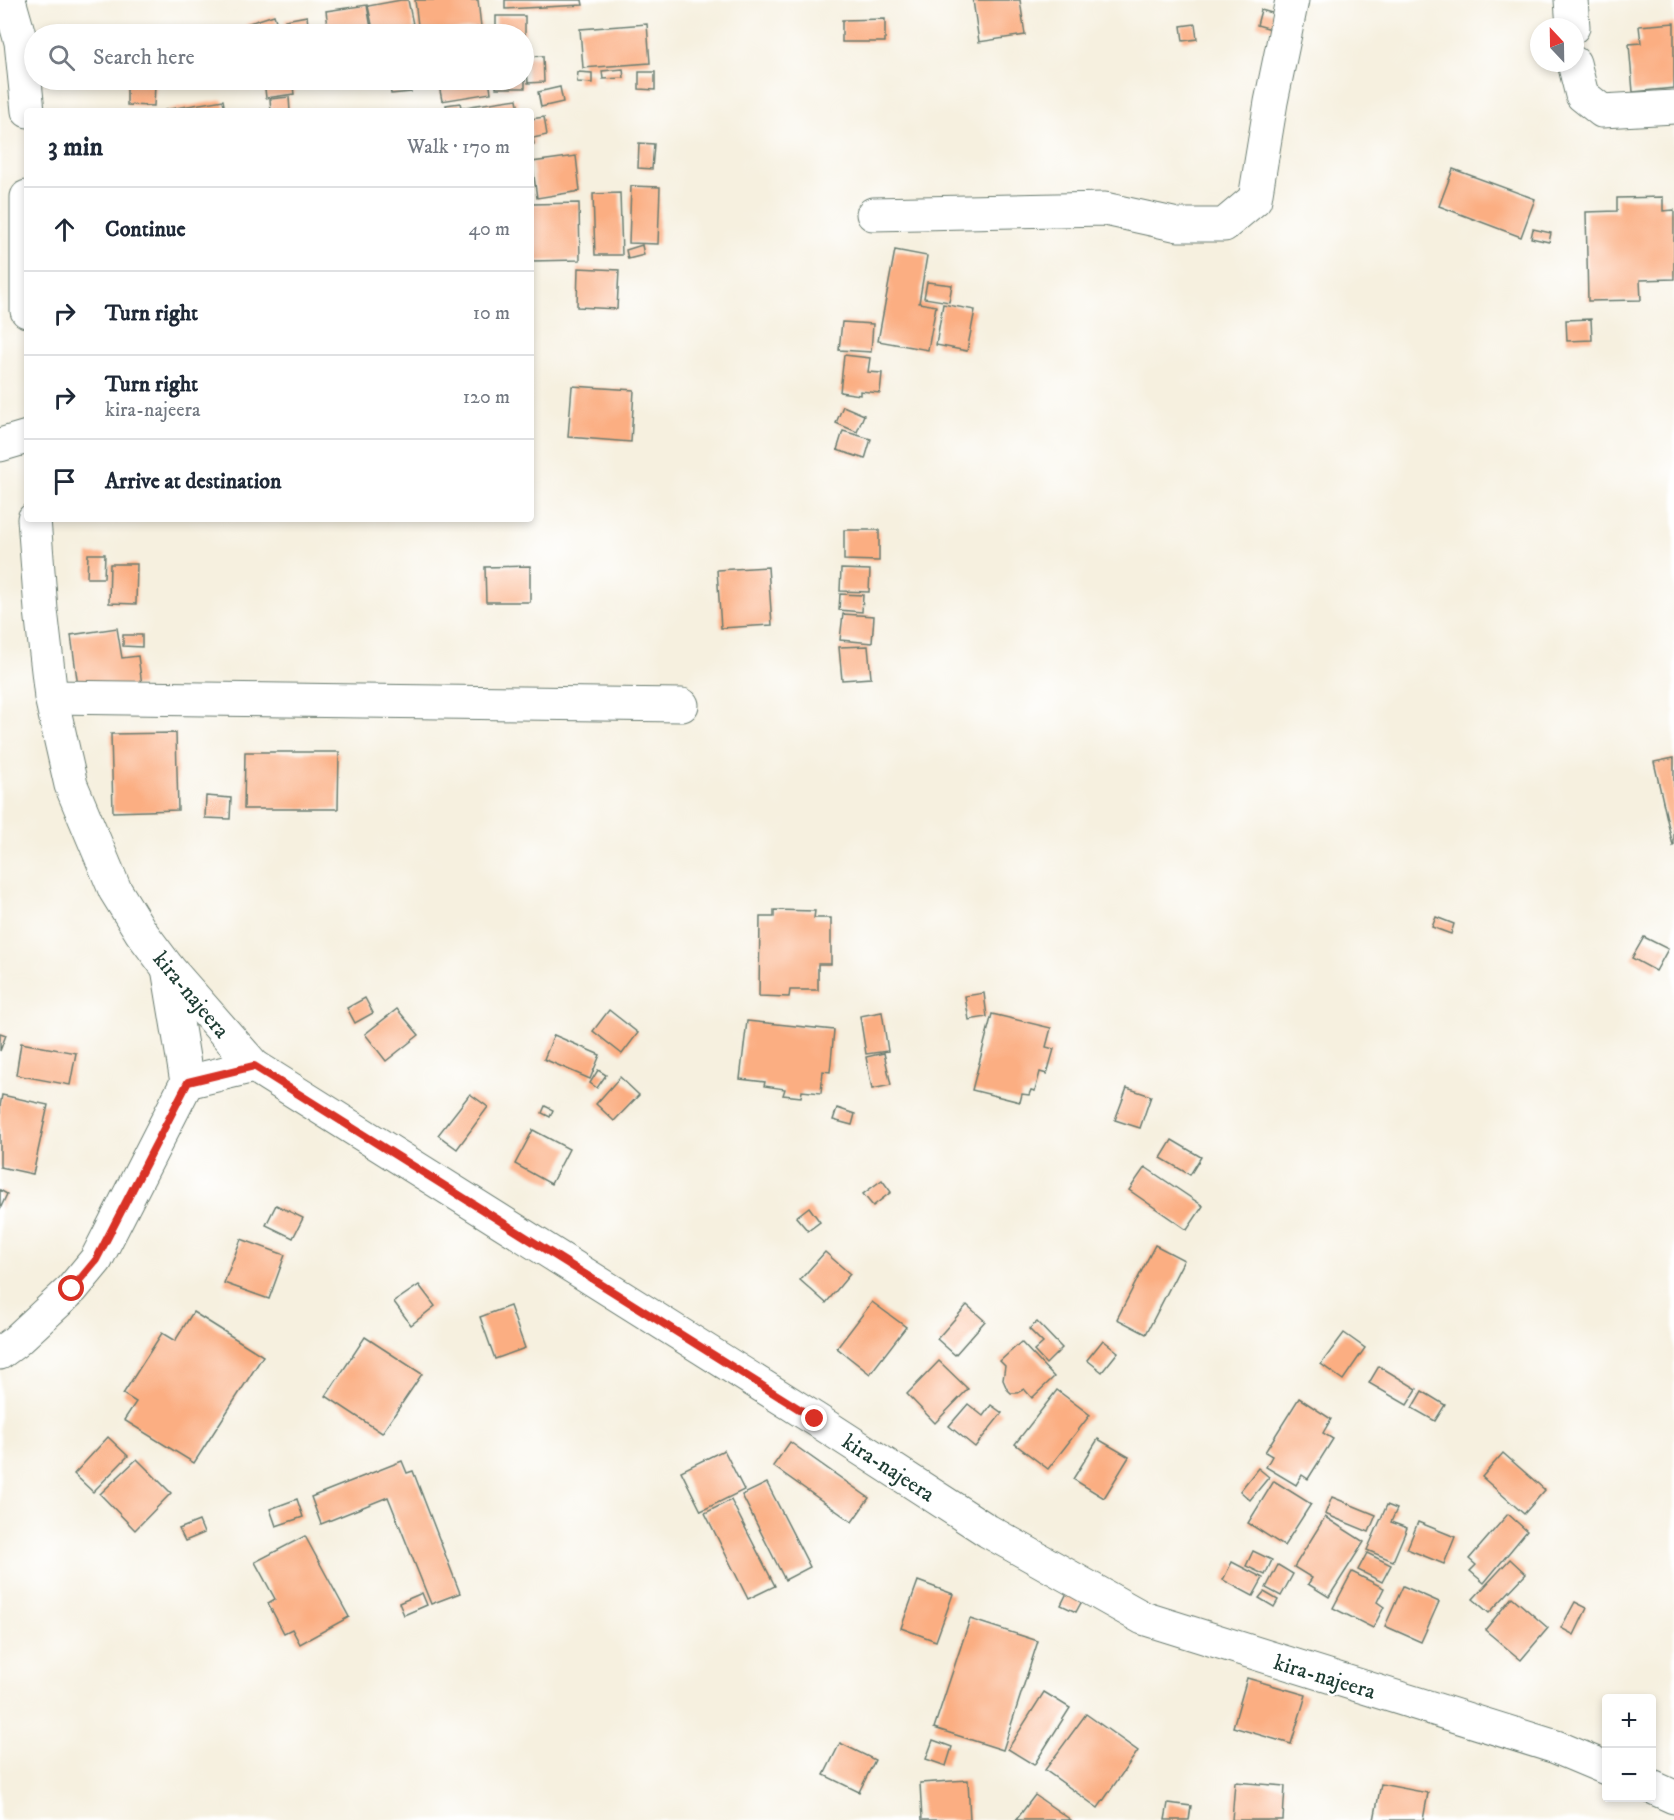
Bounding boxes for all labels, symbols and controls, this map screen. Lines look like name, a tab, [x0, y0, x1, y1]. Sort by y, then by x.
north arrow	[1530, 18, 1584, 72]
search box	[24, 24, 534, 90]
icon: search	[45, 41, 78, 74]
text: Search here	[93, 44, 195, 71]
text: 3 min	[48, 131, 103, 164]
text: Walk · 170 m	[407, 135, 510, 160]
icon: ahead	[48, 213, 81, 246]
text: Continue	[105, 216, 186, 243]
text: 40 m	[468, 217, 510, 242]
icon: right	[48, 297, 81, 330]
text: Turn right	[105, 300, 198, 327]
text: 10 m	[473, 301, 510, 326]
text: Turn right	[105, 371, 198, 398]
icon: right	[48, 381, 81, 414]
text: 120 m	[463, 385, 510, 410]
text: kira-najeera	[105, 398, 200, 423]
icon: arrive	[48, 465, 81, 498]
text: Arrive at destination	[105, 468, 282, 495]
street label: kira-najeera	[147, 946, 235, 1044]
route start	[58, 1275, 84, 1301]
route end	[801, 1405, 827, 1431]
street label: kira-najeera	[837, 1428, 940, 1509]
street label: kira-najeera	[1270, 1649, 1379, 1706]
map controls	[1602, 1694, 1656, 1802]
button: +	[1602, 1694, 1656, 1748]
button: −	[1602, 1748, 1656, 1802]

